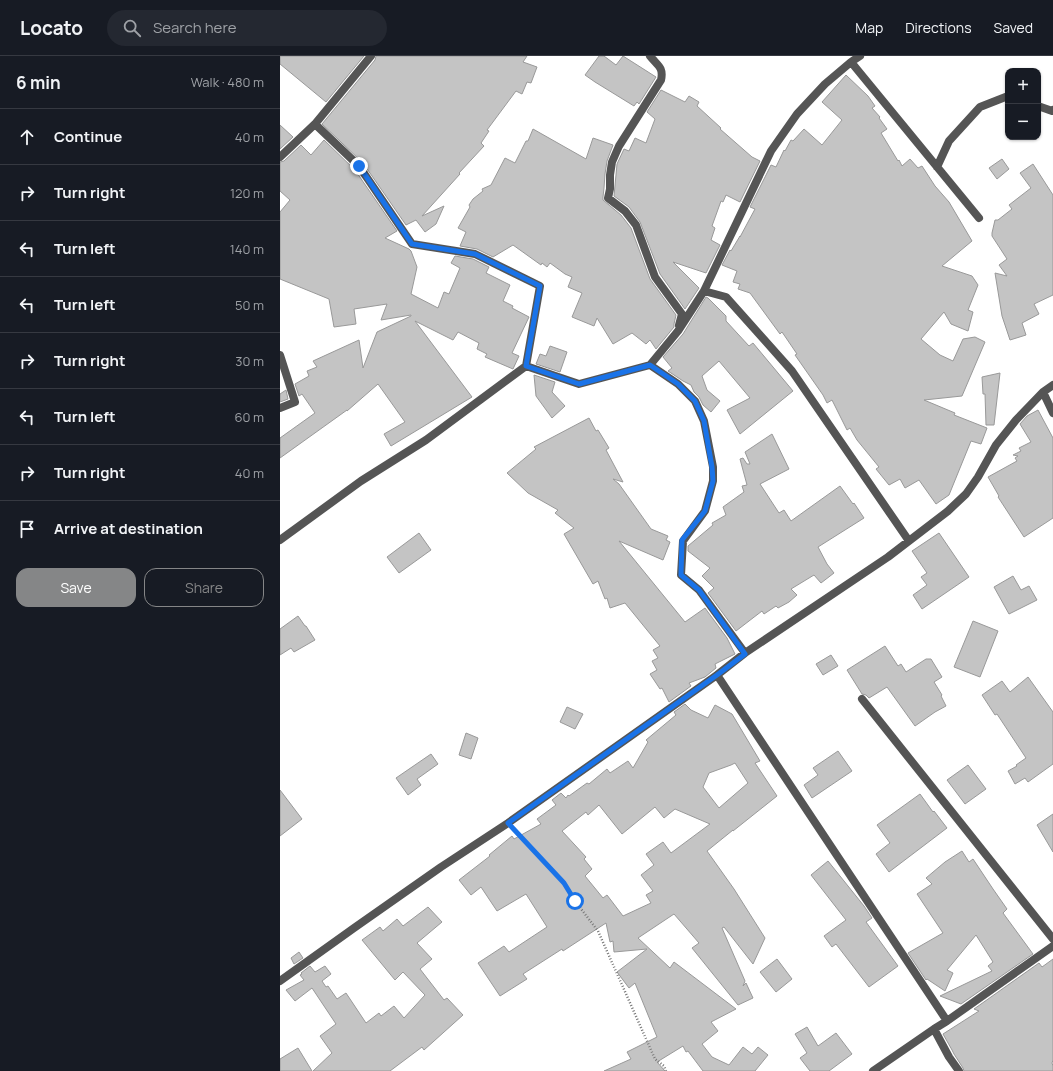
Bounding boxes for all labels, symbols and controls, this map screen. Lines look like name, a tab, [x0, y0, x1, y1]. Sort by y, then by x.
search box	[107, 10, 387, 46]
text: Locato	[20, 15, 83, 41]
icon: search	[121, 17, 143, 39]
text: Search here	[153, 17, 236, 38]
text: Map	[855, 18, 883, 37]
text: Directions	[905, 18, 972, 37]
text: Saved	[994, 18, 1033, 37]
map controls	[1005, 68, 1041, 140]
button: +	[1005, 68, 1041, 104]
text: 6 min	[16, 71, 61, 94]
text: Walk · 480 m	[191, 73, 264, 91]
button: −	[1005, 104, 1041, 140]
icon: ahead	[16, 126, 38, 148]
text: Continue	[54, 126, 122, 147]
text: 40 m	[235, 128, 264, 146]
route end	[350, 157, 368, 175]
icon: right	[16, 182, 38, 204]
text: Turn right	[54, 182, 125, 203]
text: 120 m	[230, 184, 264, 202]
icon: left	[16, 238, 38, 260]
text: Turn left	[54, 238, 116, 259]
text: 140 m	[230, 240, 264, 258]
icon: left	[16, 294, 38, 316]
text: Turn left	[54, 294, 116, 315]
text: 50 m	[235, 296, 264, 314]
icon: right	[16, 350, 38, 372]
text: Turn right	[54, 350, 125, 371]
text: 30 m	[235, 352, 264, 370]
icon: left	[16, 406, 38, 428]
text: Turn left	[54, 406, 116, 427]
text: 60 m	[234, 408, 264, 426]
icon: right	[16, 462, 38, 484]
text: Turn right	[54, 462, 125, 483]
text: 40 m	[235, 464, 264, 482]
icon: arrive	[16, 518, 38, 540]
text: Arrive at destination	[54, 518, 203, 539]
button: Save	[16, 568, 136, 607]
button: Share	[144, 568, 264, 607]
route start	[566, 892, 584, 910]

